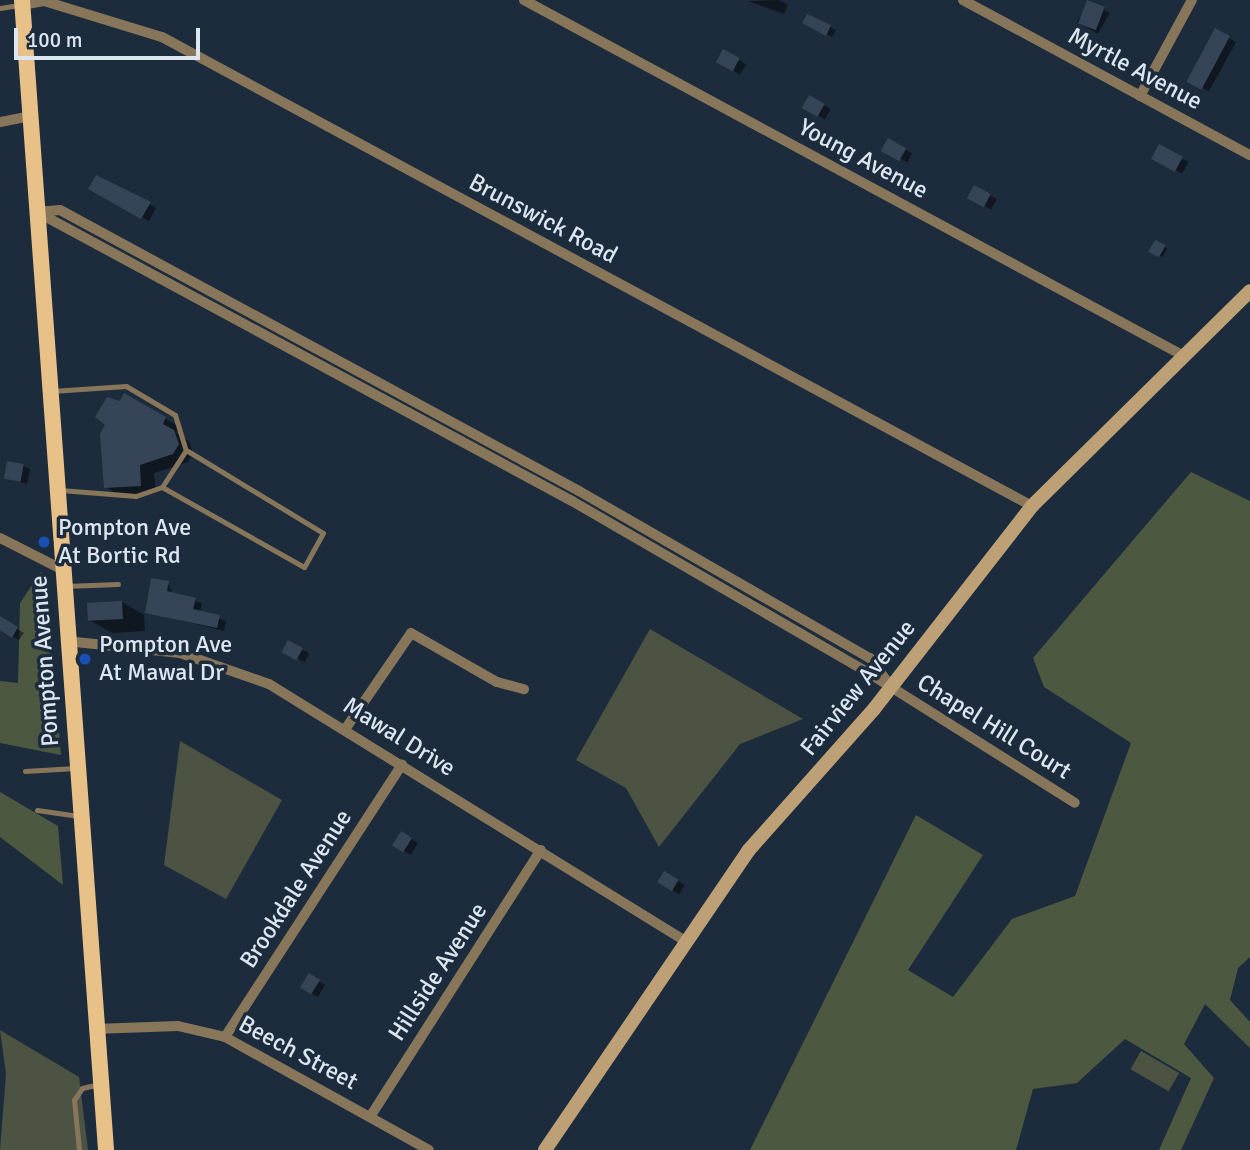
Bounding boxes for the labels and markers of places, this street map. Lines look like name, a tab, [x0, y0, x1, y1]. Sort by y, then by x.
place label: Pompton Ave At Bortic Rd	[58, 514, 191, 570]
marker: Pompton Ave At Bortic Rd	[36, 534, 52, 550]
place label: Pompton Ave At Mawal Dr	[99, 631, 232, 687]
marker: Pompton Ave At Mawal Dr	[77, 651, 93, 667]

